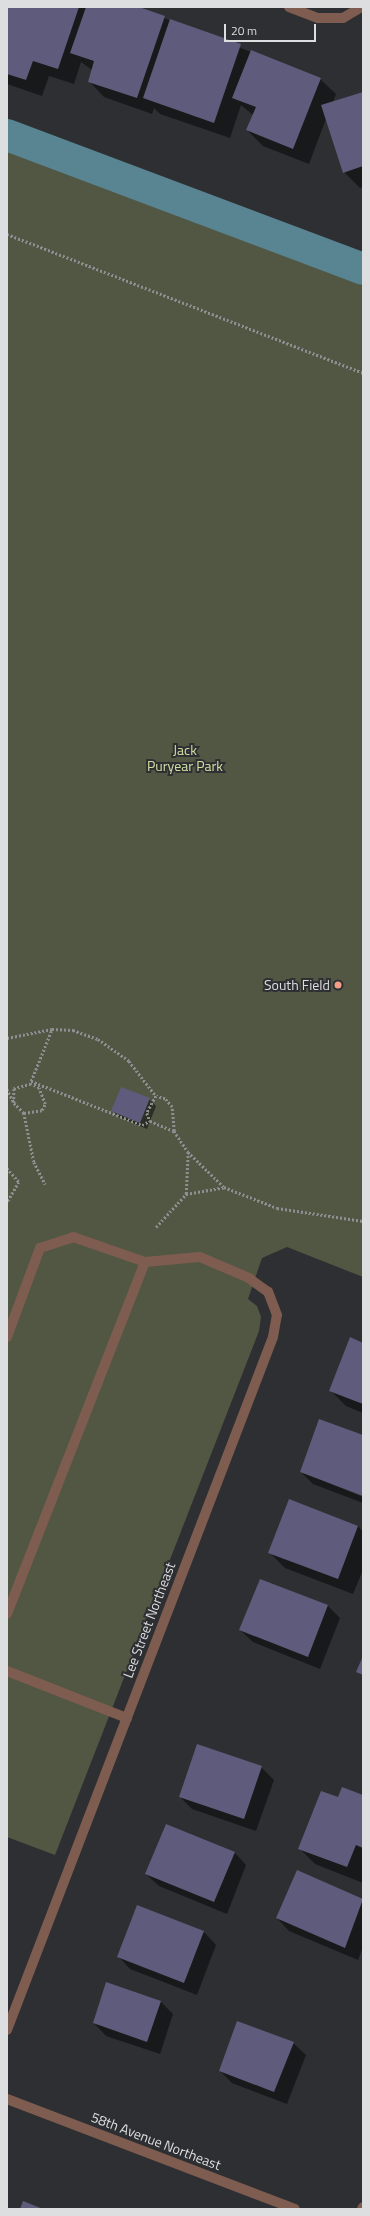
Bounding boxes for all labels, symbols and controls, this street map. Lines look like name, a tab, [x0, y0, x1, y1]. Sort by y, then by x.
scale bar	[226, 16, 318, 42]
text: 20 m	[231, 21, 257, 40]
park label: Jack Puryear Park	[147, 742, 223, 774]
place label: South Field	[264, 977, 330, 993]
marker: South Field	[333, 980, 343, 990]
street label: Lee Street Northeast	[119, 1560, 179, 1680]
street label: 58th Avenue Northeast	[89, 2108, 223, 2174]

